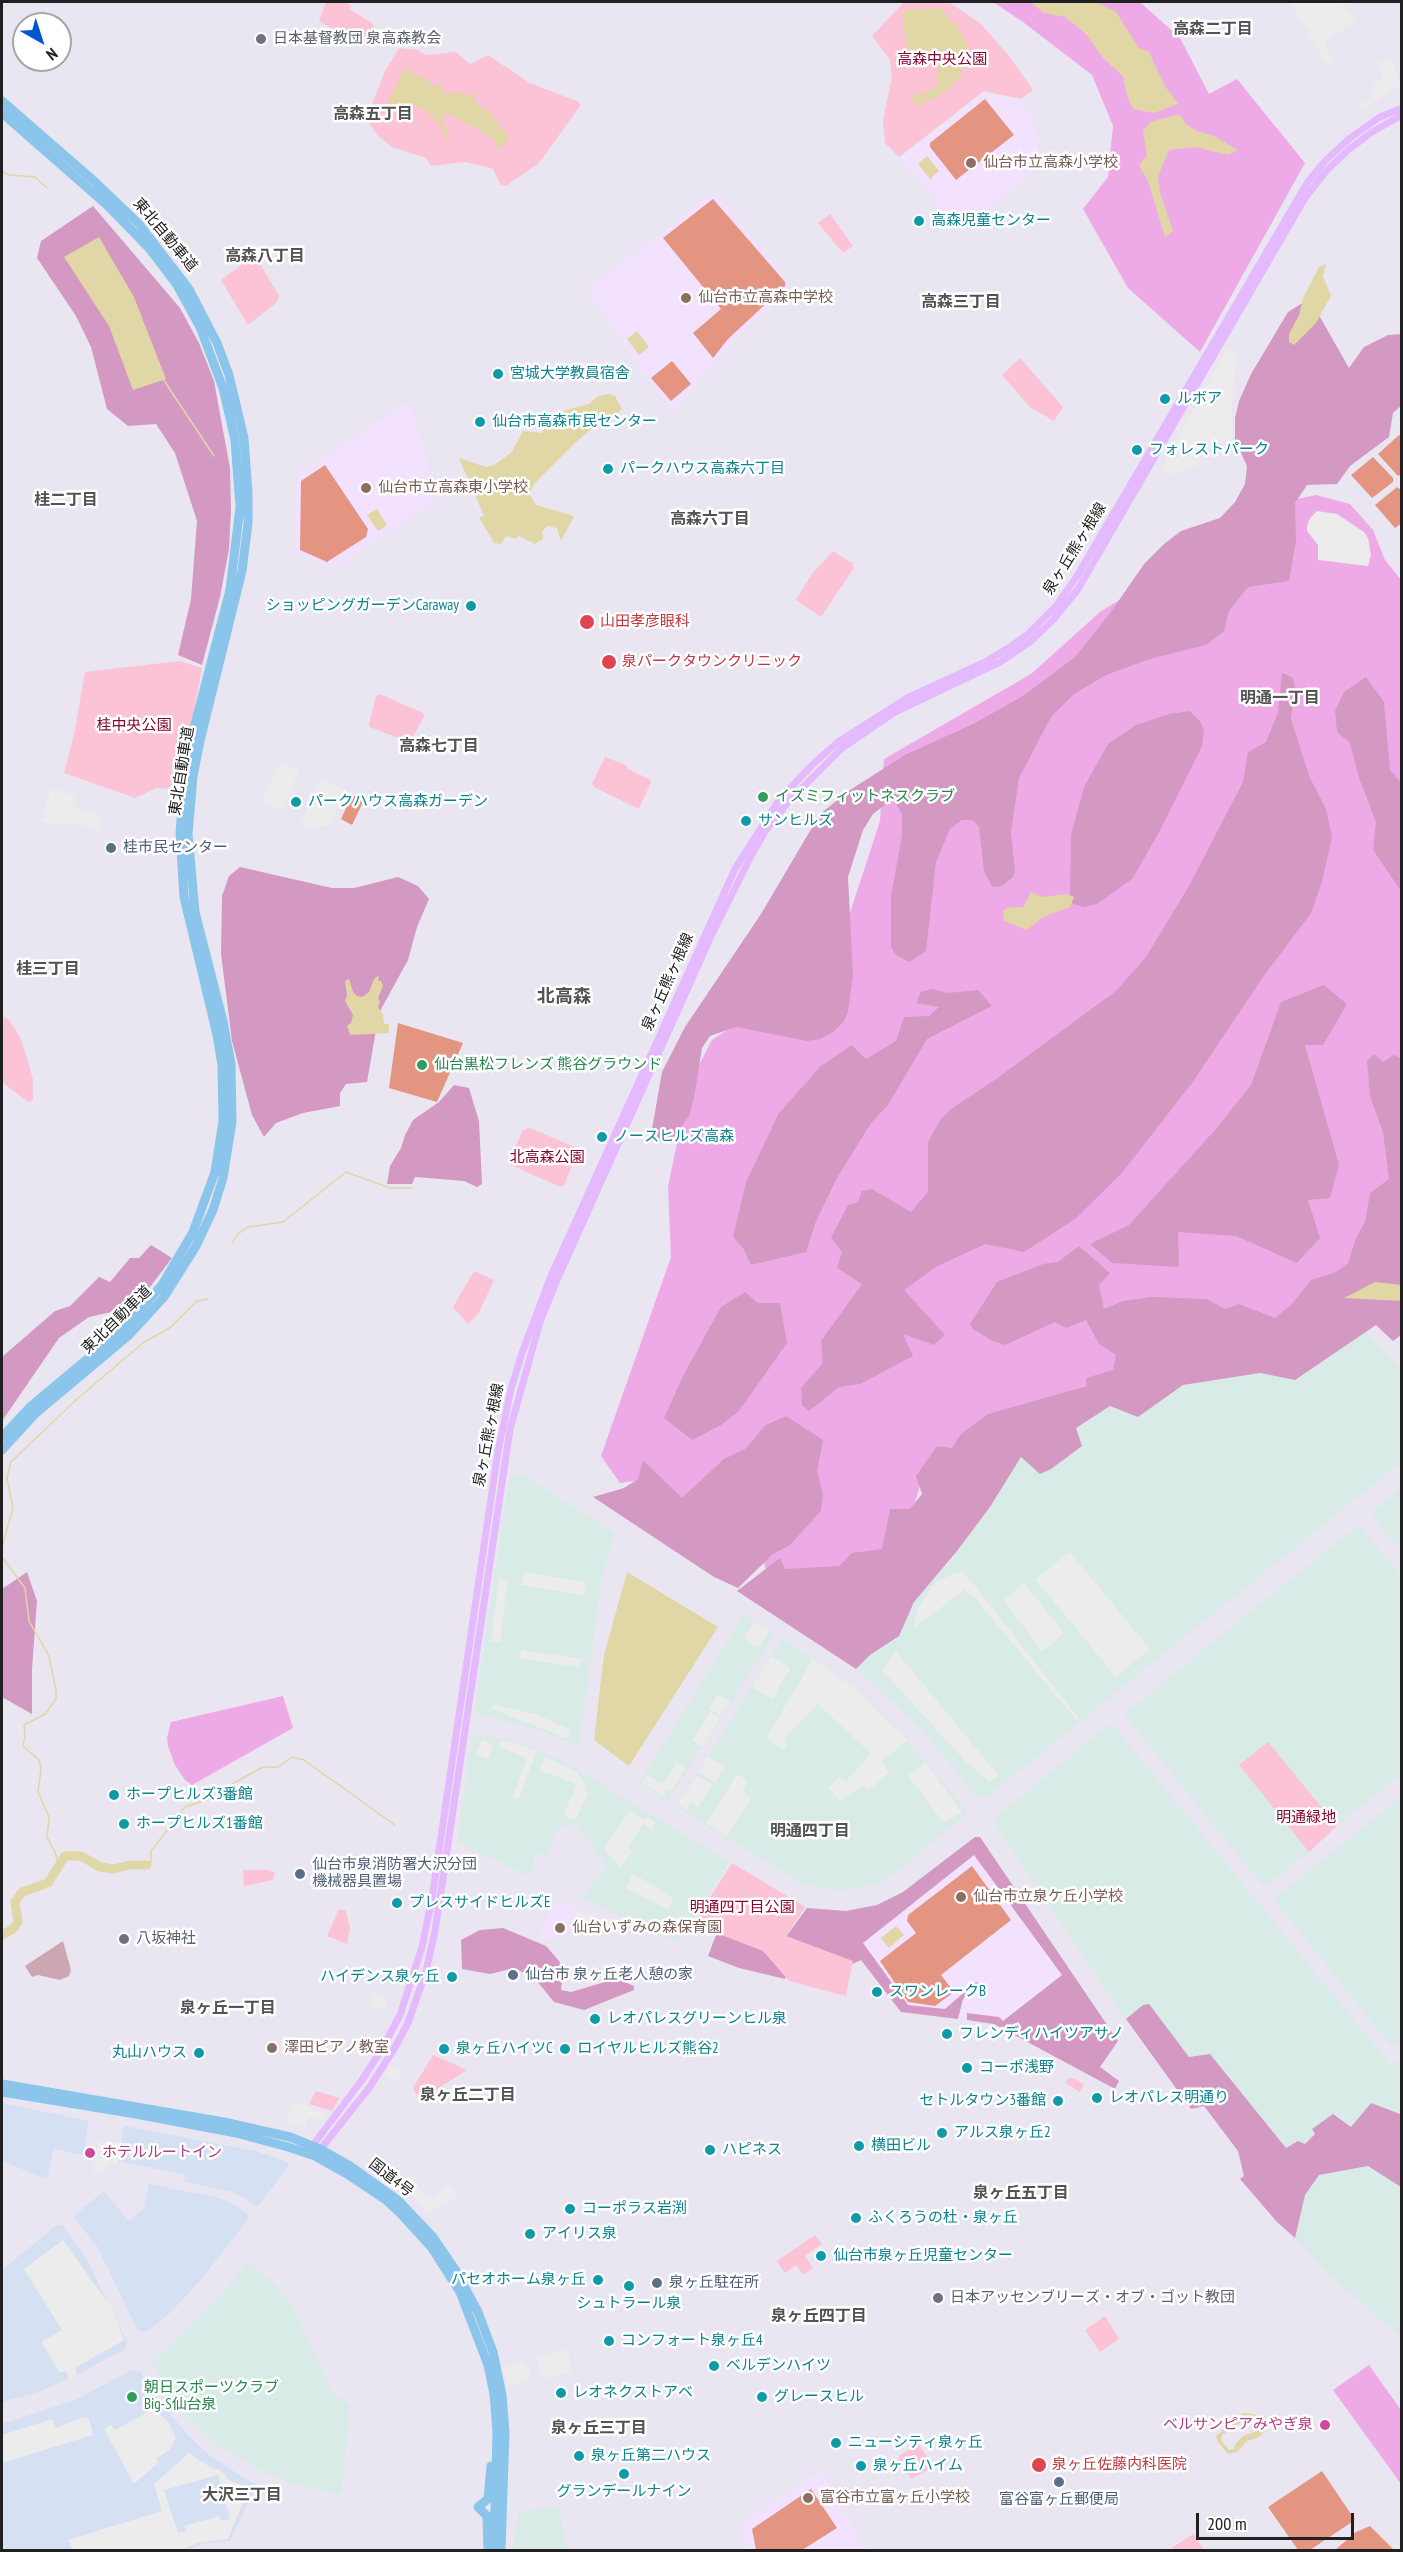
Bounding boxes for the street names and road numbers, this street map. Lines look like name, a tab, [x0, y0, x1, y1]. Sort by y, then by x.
street label: 東北自動車道	[129, 195, 201, 275]
street label: 泉ヶ丘熊ヶ根線	[1040, 500, 1110, 598]
street label: 東北自動車道	[166, 725, 198, 817]
street label: 泉ヶ丘熊ヶ根線	[638, 930, 698, 1034]
street label: 東北自動車道	[78, 1282, 156, 1358]
street label: 泉ヶ丘熊ヶ根線	[470, 1382, 508, 1488]
street label: 国道4号	[365, 2155, 417, 2201]

